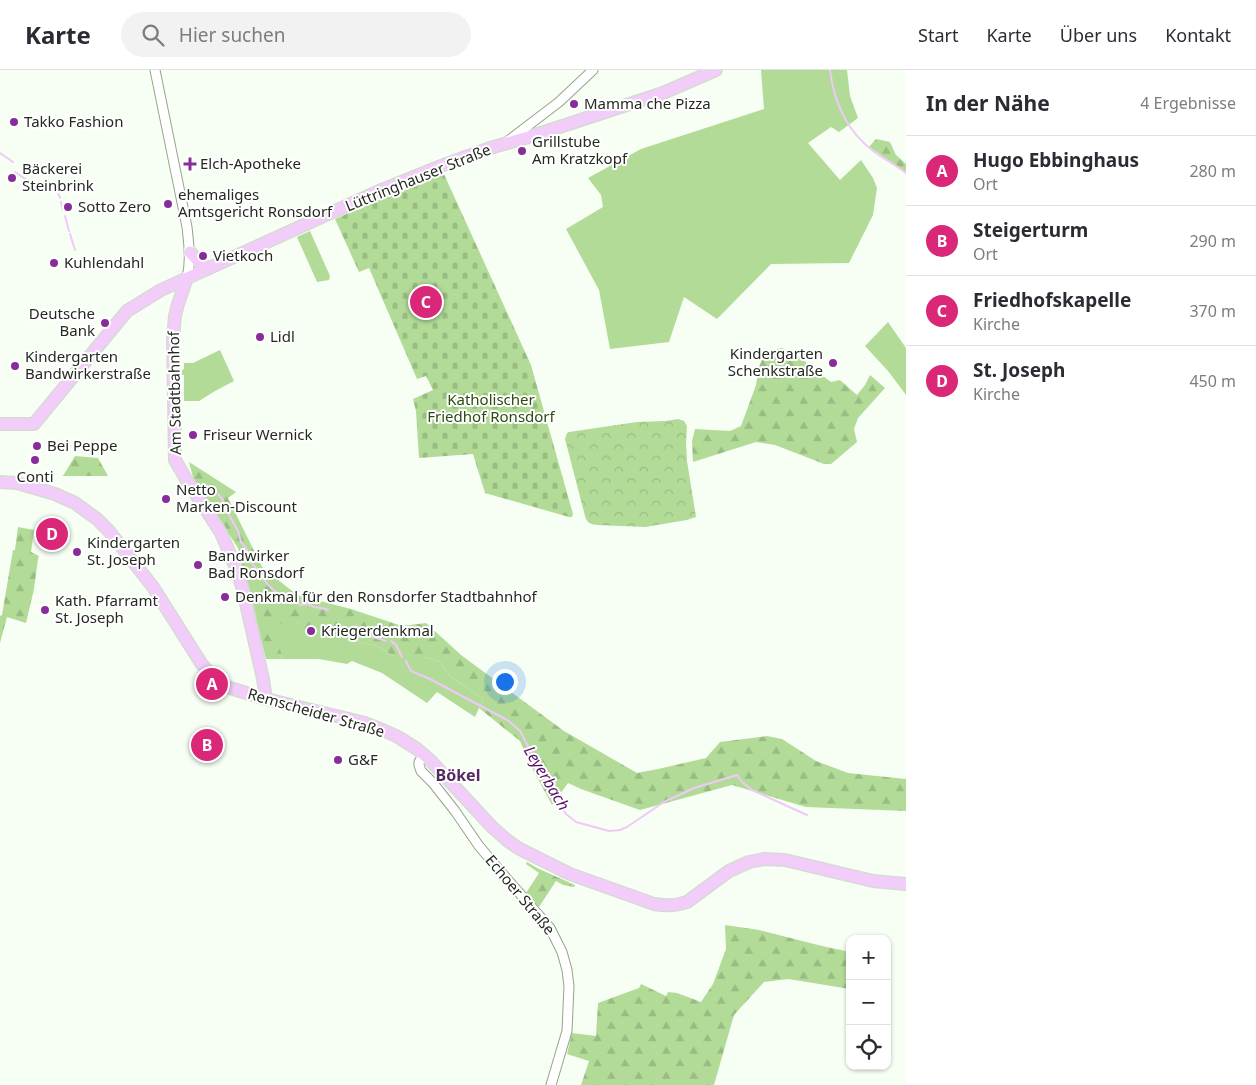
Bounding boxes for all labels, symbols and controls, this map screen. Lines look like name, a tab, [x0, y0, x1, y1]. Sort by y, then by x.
search box	[121, 12, 471, 57]
text: Karte	[25, 18, 91, 51]
icon: search	[139, 21, 167, 49]
text: Hier suchen	[179, 22, 285, 48]
text: Start	[918, 23, 958, 47]
text: Karte	[986, 23, 1032, 47]
text: Über uns	[1060, 23, 1137, 47]
text: Kontakt	[1165, 23, 1231, 47]
text: In der Nähe	[926, 89, 1050, 117]
text: 4 Ergebnisse	[1140, 92, 1236, 114]
place label: Mamma che Pizza	[584, 93, 711, 113]
marker: Mamma che Pizza	[568, 98, 580, 110]
place label: Takko Fashion	[24, 111, 123, 131]
marker: Takko Fashion	[8, 116, 20, 128]
place label: Grillstube Am Kratzkopf	[532, 131, 628, 168]
street label: Lüttringhauser Straße	[342, 139, 493, 215]
marker: Grillstube Am Kratzkopf	[516, 145, 528, 157]
text: Hugo Ebbinghaus	[973, 147, 1139, 173]
place label: Elch-Apotheke	[200, 153, 301, 173]
place label: Bäckerei Steinbrink	[22, 158, 94, 195]
marker: Elch-Apotheke	[184, 158, 196, 170]
text: A	[936, 160, 948, 182]
text: 280 m	[1189, 160, 1236, 182]
marker: Bäckerei Steinbrink	[6, 172, 18, 184]
text: Ort	[973, 173, 998, 195]
place label: ehemaliges Amtsgericht Ronsdorf	[178, 184, 333, 221]
place label: Sotto Zero	[78, 196, 151, 216]
marker: ehemaliges Amtsgericht Ronsdorf	[162, 198, 174, 210]
marker: Sotto Zero	[62, 201, 74, 213]
text: Steigerturm	[973, 217, 1088, 243]
text: B	[937, 230, 947, 252]
text: 290 m	[1189, 230, 1236, 252]
text: Ort	[973, 243, 998, 265]
place label: Vietkoch	[213, 245, 273, 265]
marker: Vietkoch	[197, 250, 209, 262]
place label: Kuhlendahl	[64, 252, 144, 272]
marker: Kuhlendahl	[48, 257, 60, 269]
pin: C	[410, 283, 442, 321]
text: Friedhofskapelle	[973, 287, 1131, 313]
text: C	[937, 300, 947, 322]
text: 370 m	[1189, 300, 1236, 322]
place label: Deutsche Bank	[29, 303, 95, 340]
text: Kirche	[973, 313, 1020, 335]
marker: Deutsche Bank	[99, 317, 111, 329]
place label: Lidl	[270, 326, 295, 346]
street label: Am Stadtbahnhof	[163, 330, 185, 455]
marker: Lidl	[254, 331, 266, 343]
place label: Kindergarten Schenkstraße	[728, 343, 823, 380]
place label: Kindergarten Bandwirkerstraße	[25, 346, 151, 383]
marker: Kindergarten Schenkstraße	[827, 357, 839, 369]
text: St. Joseph	[973, 357, 1065, 383]
marker: Kindergarten Bandwirkerstraße	[9, 360, 21, 372]
text: D	[936, 370, 948, 392]
text: 450 m	[1189, 370, 1236, 392]
text: Kirche	[973, 383, 1020, 405]
park label: Katholischer Friedhof Ronsdorf	[427, 389, 556, 426]
place label: Friseur Wernick	[203, 424, 313, 444]
marker: Friseur Wernick	[187, 429, 199, 441]
place label: Bei Peppe	[47, 435, 117, 455]
marker: Bei Peppe	[31, 440, 43, 452]
marker: Conti	[29, 454, 41, 466]
place label: Conti	[16, 466, 54, 486]
place label: Netto Marken-Discount	[176, 479, 298, 516]
marker: Netto Marken-Discount	[160, 493, 172, 505]
pin: D	[36, 515, 68, 553]
place label: Kindergarten St. Joseph	[87, 532, 180, 569]
place label: Bandwirker Bad Ronsdorf	[208, 545, 305, 582]
marker: Kindergarten St. Joseph	[71, 546, 83, 558]
marker: Bandwirker Bad Ronsdorf	[192, 559, 204, 571]
place label: Denkmal für den Ronsdorfer Stadtbahnhof	[235, 586, 538, 606]
place label: Kath. Pfarramt St. Joseph	[55, 590, 158, 627]
marker: Denkmal für den Ronsdorfer Stadtbahnhof	[219, 591, 231, 603]
marker: Kath. Pfarramt St. Joseph	[39, 604, 51, 616]
place label: Kriegerdenkmal	[321, 620, 434, 640]
marker: Kriegerdenkmal	[305, 625, 317, 637]
pin: A	[196, 665, 228, 703]
your location	[492, 669, 518, 695]
street label: Remscheider Straße	[246, 683, 387, 741]
pin: B	[191, 726, 223, 764]
water label: Leyerbach	[519, 741, 575, 815]
place label: G&F	[348, 749, 378, 769]
marker: G&F	[332, 754, 344, 766]
district label: Bökel	[436, 764, 480, 786]
street label: Echoer Straße	[482, 850, 560, 938]
map controls	[846, 935, 891, 1070]
button: +	[846, 935, 891, 980]
button: −	[846, 980, 891, 1025]
button: locate	[846, 1025, 891, 1070]

